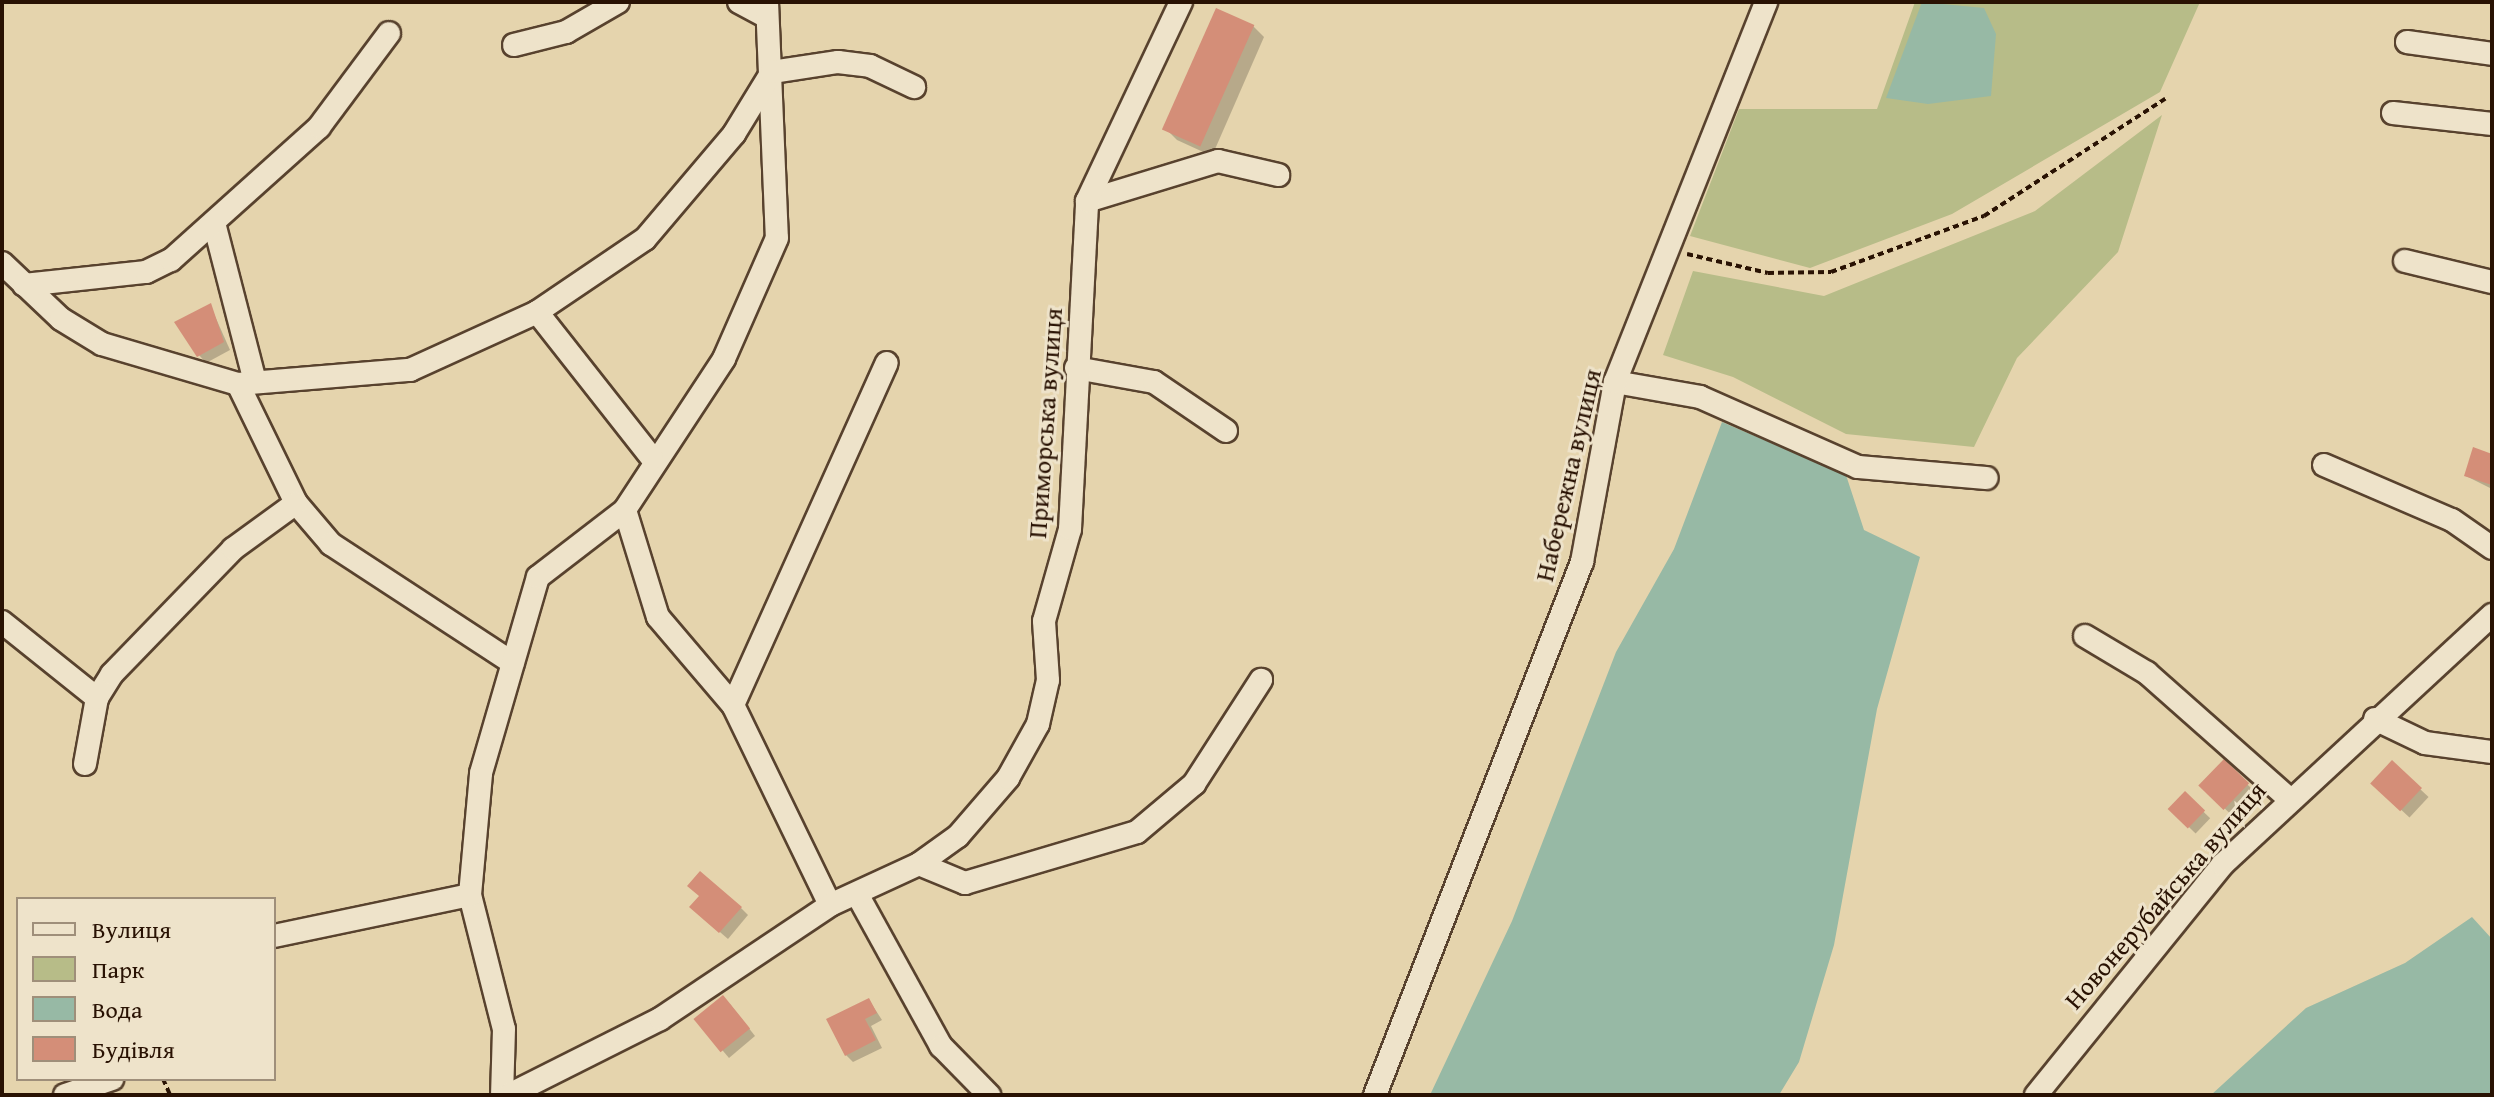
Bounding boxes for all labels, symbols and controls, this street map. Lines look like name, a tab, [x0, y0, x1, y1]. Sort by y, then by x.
street label: Приморська вулиця	[1021, 307, 1069, 539]
street label: Набережна вулиця	[1528, 366, 1608, 584]
street label: Новонерубайська вулиця	[2058, 775, 2272, 1015]
legend	[16, 897, 276, 1081]
text: Вулиця	[92, 912, 171, 947]
text: Парк	[92, 952, 144, 987]
text: Вода	[92, 992, 142, 1027]
text: Будівля	[92, 1032, 175, 1067]

